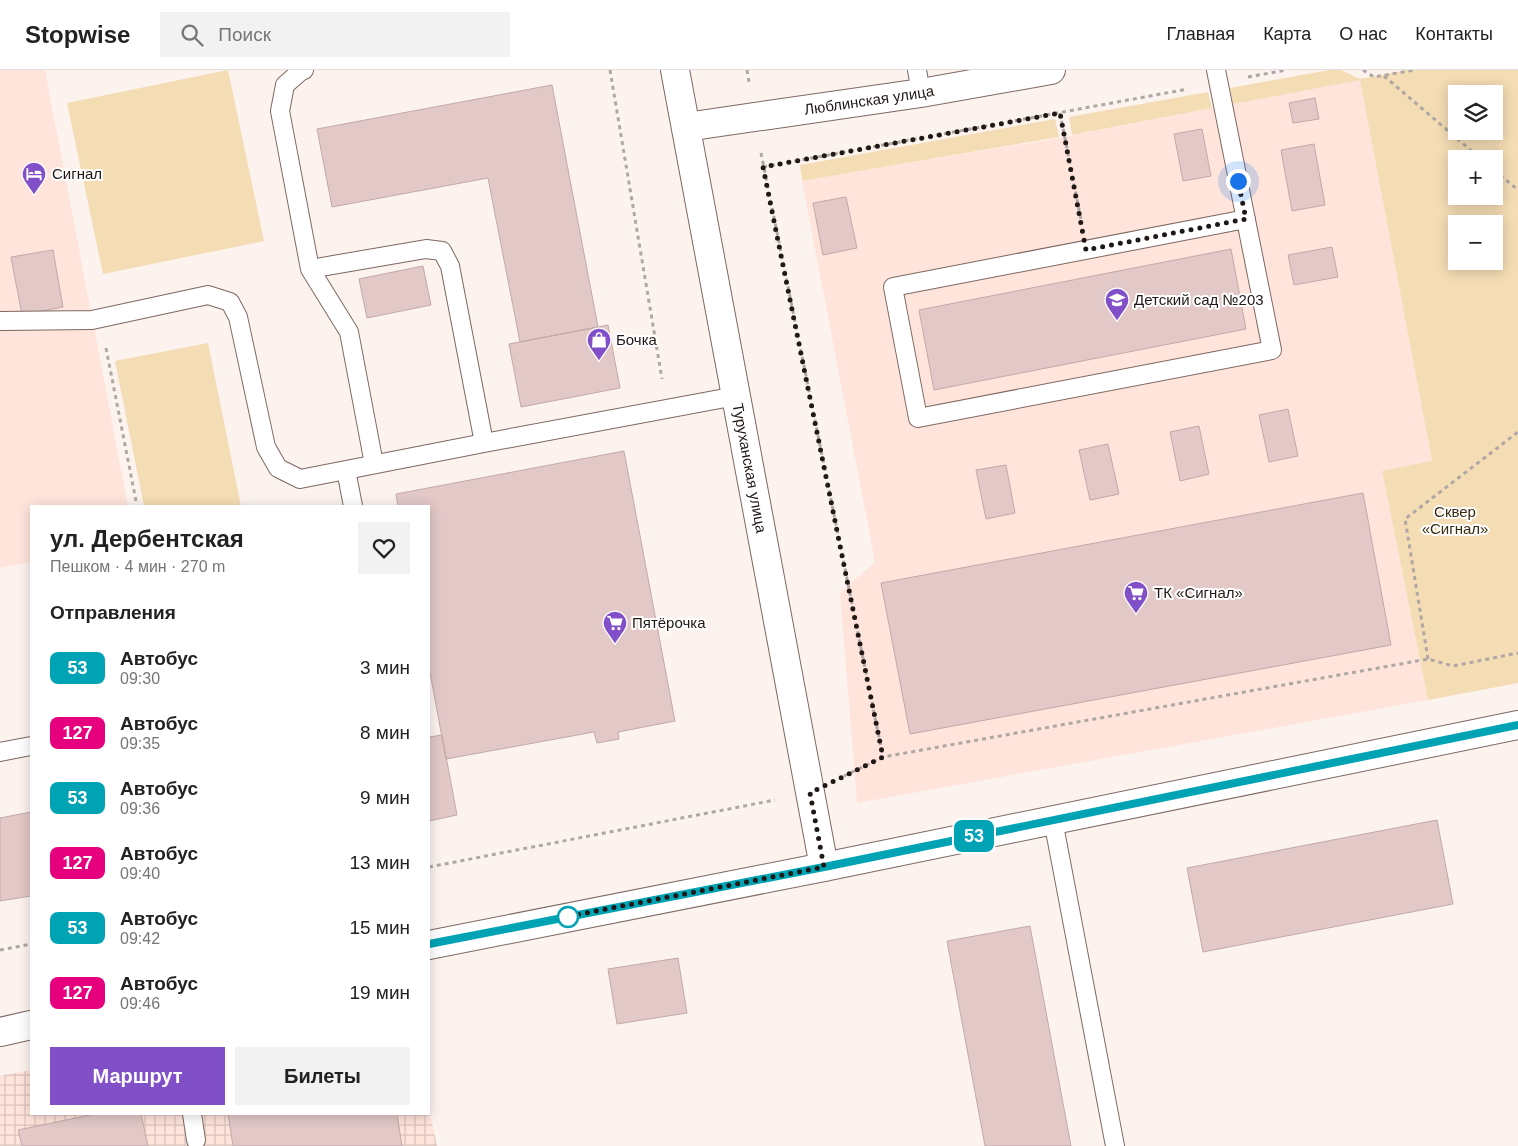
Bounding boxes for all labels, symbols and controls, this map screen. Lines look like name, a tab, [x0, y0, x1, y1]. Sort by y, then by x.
search box	[160, 12, 510, 57]
text: Stopwise	[25, 21, 130, 48]
icon: search	[178, 21, 206, 49]
text: Поиск	[218, 24, 271, 45]
text: Главная	[1167, 24, 1235, 44]
text: Карта	[1263, 24, 1311, 44]
text: О нас	[1339, 24, 1387, 44]
text: Контакты	[1415, 24, 1493, 44]
street label: Люблинская улица	[803, 82, 936, 118]
map controls	[1448, 85, 1503, 270]
button: layers	[1448, 85, 1503, 140]
button: +	[1448, 150, 1503, 205]
hotel icon: Сигнал	[21, 161, 47, 195]
place label: Сигнал	[52, 165, 102, 182]
your location	[1226, 169, 1251, 194]
button: −	[1448, 215, 1503, 270]
school or university icon: Детский сад №203	[1104, 287, 1130, 321]
place label: Детский сад №203	[1134, 291, 1264, 308]
shop icon: Бочка	[586, 327, 612, 361]
place label: Бочка	[616, 331, 658, 348]
street label: Туруханская улица	[729, 402, 770, 535]
park label: Сквер «Сигнал»	[1422, 503, 1488, 537]
button: heart	[358, 522, 410, 574]
text: ул. Дербентская	[50, 525, 244, 552]
text: Пешком · 4 мин · 270 m	[50, 558, 225, 575]
supermarket icon: ТК «Сигнал»	[1123, 580, 1149, 614]
place label: ТК «Сигнал»	[1154, 584, 1243, 601]
text: Отправления	[50, 602, 176, 623]
supermarket icon: Пятёрочка	[602, 610, 628, 644]
place label: Пятёрочка	[632, 614, 706, 631]
text: Автобус	[120, 648, 198, 669]
text: 3 мин	[360, 657, 410, 678]
text: 53	[67, 658, 88, 678]
text: 09:30	[120, 670, 160, 687]
text: Автобус	[120, 713, 198, 734]
text: 8 мин	[360, 722, 410, 743]
text: 127	[62, 723, 93, 743]
text: 09:35	[120, 735, 160, 752]
text: Автобус	[120, 778, 198, 799]
text: 9 мин	[360, 787, 410, 808]
text: 53	[67, 788, 88, 808]
text: 09:36	[120, 800, 160, 817]
line badge: 53	[952, 820, 996, 852]
text: 53	[964, 826, 984, 846]
text: Автобус	[120, 843, 198, 864]
text: 13 мин	[349, 852, 410, 873]
text: 127	[62, 853, 93, 873]
text: 09:40	[120, 865, 160, 882]
unlabelled marker	[557, 906, 579, 928]
text: Автобус	[120, 908, 198, 929]
text: 15 мин	[349, 917, 410, 938]
text: 53	[67, 918, 88, 938]
text: 09:42	[120, 930, 160, 947]
text: Автобус	[120, 973, 198, 994]
text: 19 мин	[349, 982, 410, 1003]
text: 127	[62, 983, 93, 1003]
text: 09:46	[120, 995, 160, 1012]
button: Маршрут	[50, 1047, 225, 1105]
button: Билеты	[235, 1047, 410, 1105]

